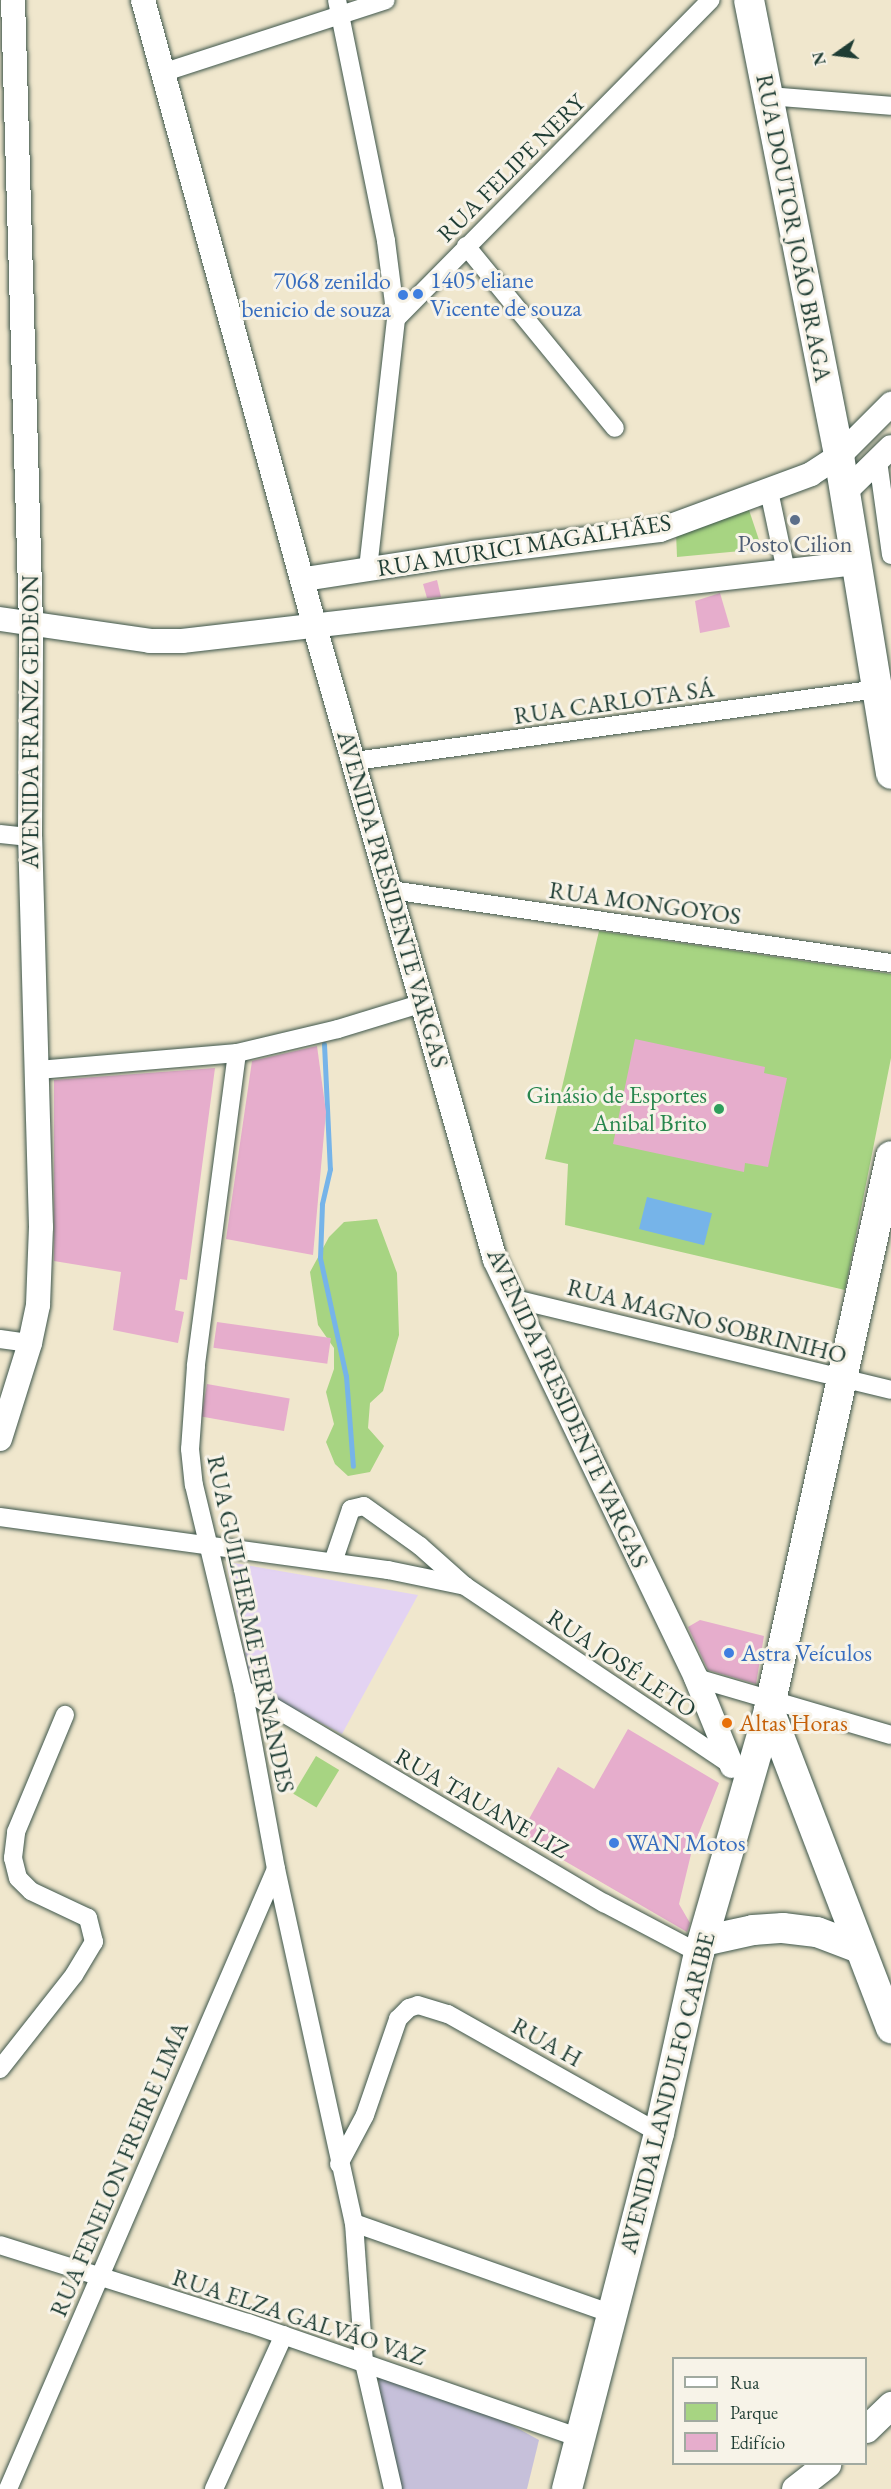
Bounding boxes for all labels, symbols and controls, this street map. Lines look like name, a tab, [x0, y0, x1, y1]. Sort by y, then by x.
north arrow	[807, 24, 867, 84]
text: N	[807, 50, 831, 67]
street label: RUA DOUTOR JOÃO BRAGA	[750, 72, 838, 384]
street label: RUA FELIPE NERY	[431, 88, 591, 248]
place label: 1405 eliane Vicente de souza	[430, 266, 582, 322]
place label: 7068 zenildo benicio de souza	[241, 267, 391, 323]
marker: 1405 eliane Vicente de souza	[411, 287, 425, 301]
marker: 7068 zenildo benicio de souza	[396, 288, 410, 302]
street label: RUA MURICI MAGALHÃES	[375, 508, 673, 582]
marker: Posto Cilion	[788, 513, 802, 527]
place label: Posto Cilion	[737, 530, 853, 558]
street label: AVENIDA FRANZ GEDEON	[16, 575, 44, 869]
street label: RUA CARLOTA SÁ	[512, 674, 716, 730]
street label: AVENIDA PRESIDENTE VARGAS	[331, 727, 455, 1071]
street label: RUA MONGOYOS	[547, 875, 743, 931]
place label: Ginásio de Esportes Anibal Brito	[526, 1081, 707, 1137]
marker: Ginásio de Esportes Anibal Brito	[712, 1102, 726, 1116]
street label: AVENIDA PRESIDENTE VARGAS	[481, 1244, 655, 1572]
street label: RUA MAGNO SOBRINIHO	[564, 1272, 850, 1370]
street label: RUA GUILHERME FERNANDES	[201, 1453, 301, 1795]
street label: RUA JOSÉ LETO	[542, 1603, 702, 1723]
place label: Astra Veículos	[741, 1639, 872, 1667]
marker: Astra Veículos	[722, 1646, 736, 1660]
place label: Altas Horas	[739, 1709, 848, 1737]
marker: Altas Horas	[720, 1716, 734, 1730]
street label: RUA TAUANE LIZ	[390, 1742, 574, 1864]
place label: WAN Motos	[626, 1829, 745, 1857]
marker: WAN Motos	[607, 1836, 621, 1850]
street label: AVENIDA LANDULFO CARIBE	[613, 1929, 721, 2257]
street label: RUA H	[507, 2011, 587, 2073]
street label: RUA FENELON FREIRE LIMA	[44, 2017, 194, 2321]
street label: RUA ELZA GALVÃO VAZ	[169, 2263, 429, 2371]
legend	[672, 2357, 867, 2465]
text: Rua	[730, 2371, 760, 2394]
text: Parque	[730, 2401, 778, 2424]
text: Edifício	[730, 2431, 785, 2454]

